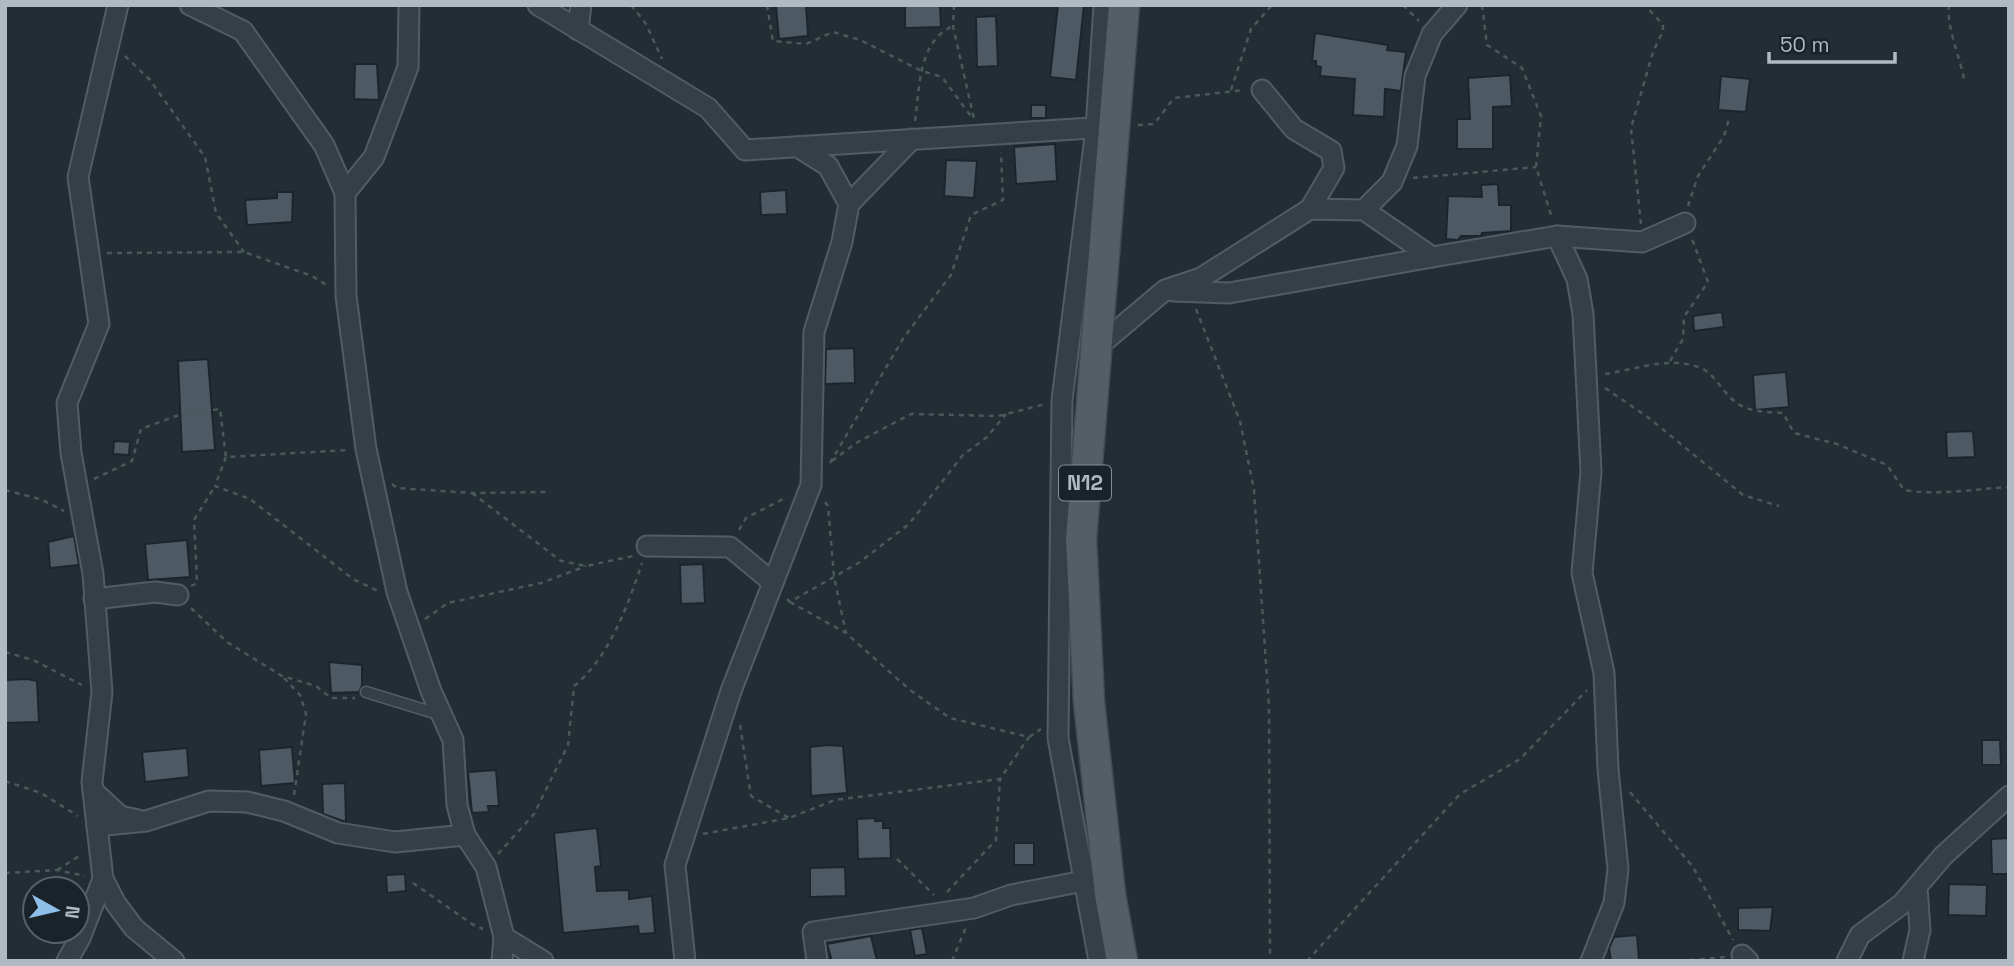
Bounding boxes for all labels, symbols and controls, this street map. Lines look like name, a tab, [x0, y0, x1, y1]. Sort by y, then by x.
scale bar	[1769, 21, 1895, 65]
text: 50 m	[1780, 31, 1830, 58]
road number: N12	[1059, 466, 1111, 500]
north arrow	[21, 875, 91, 945]
text: N	[59, 904, 86, 920]

